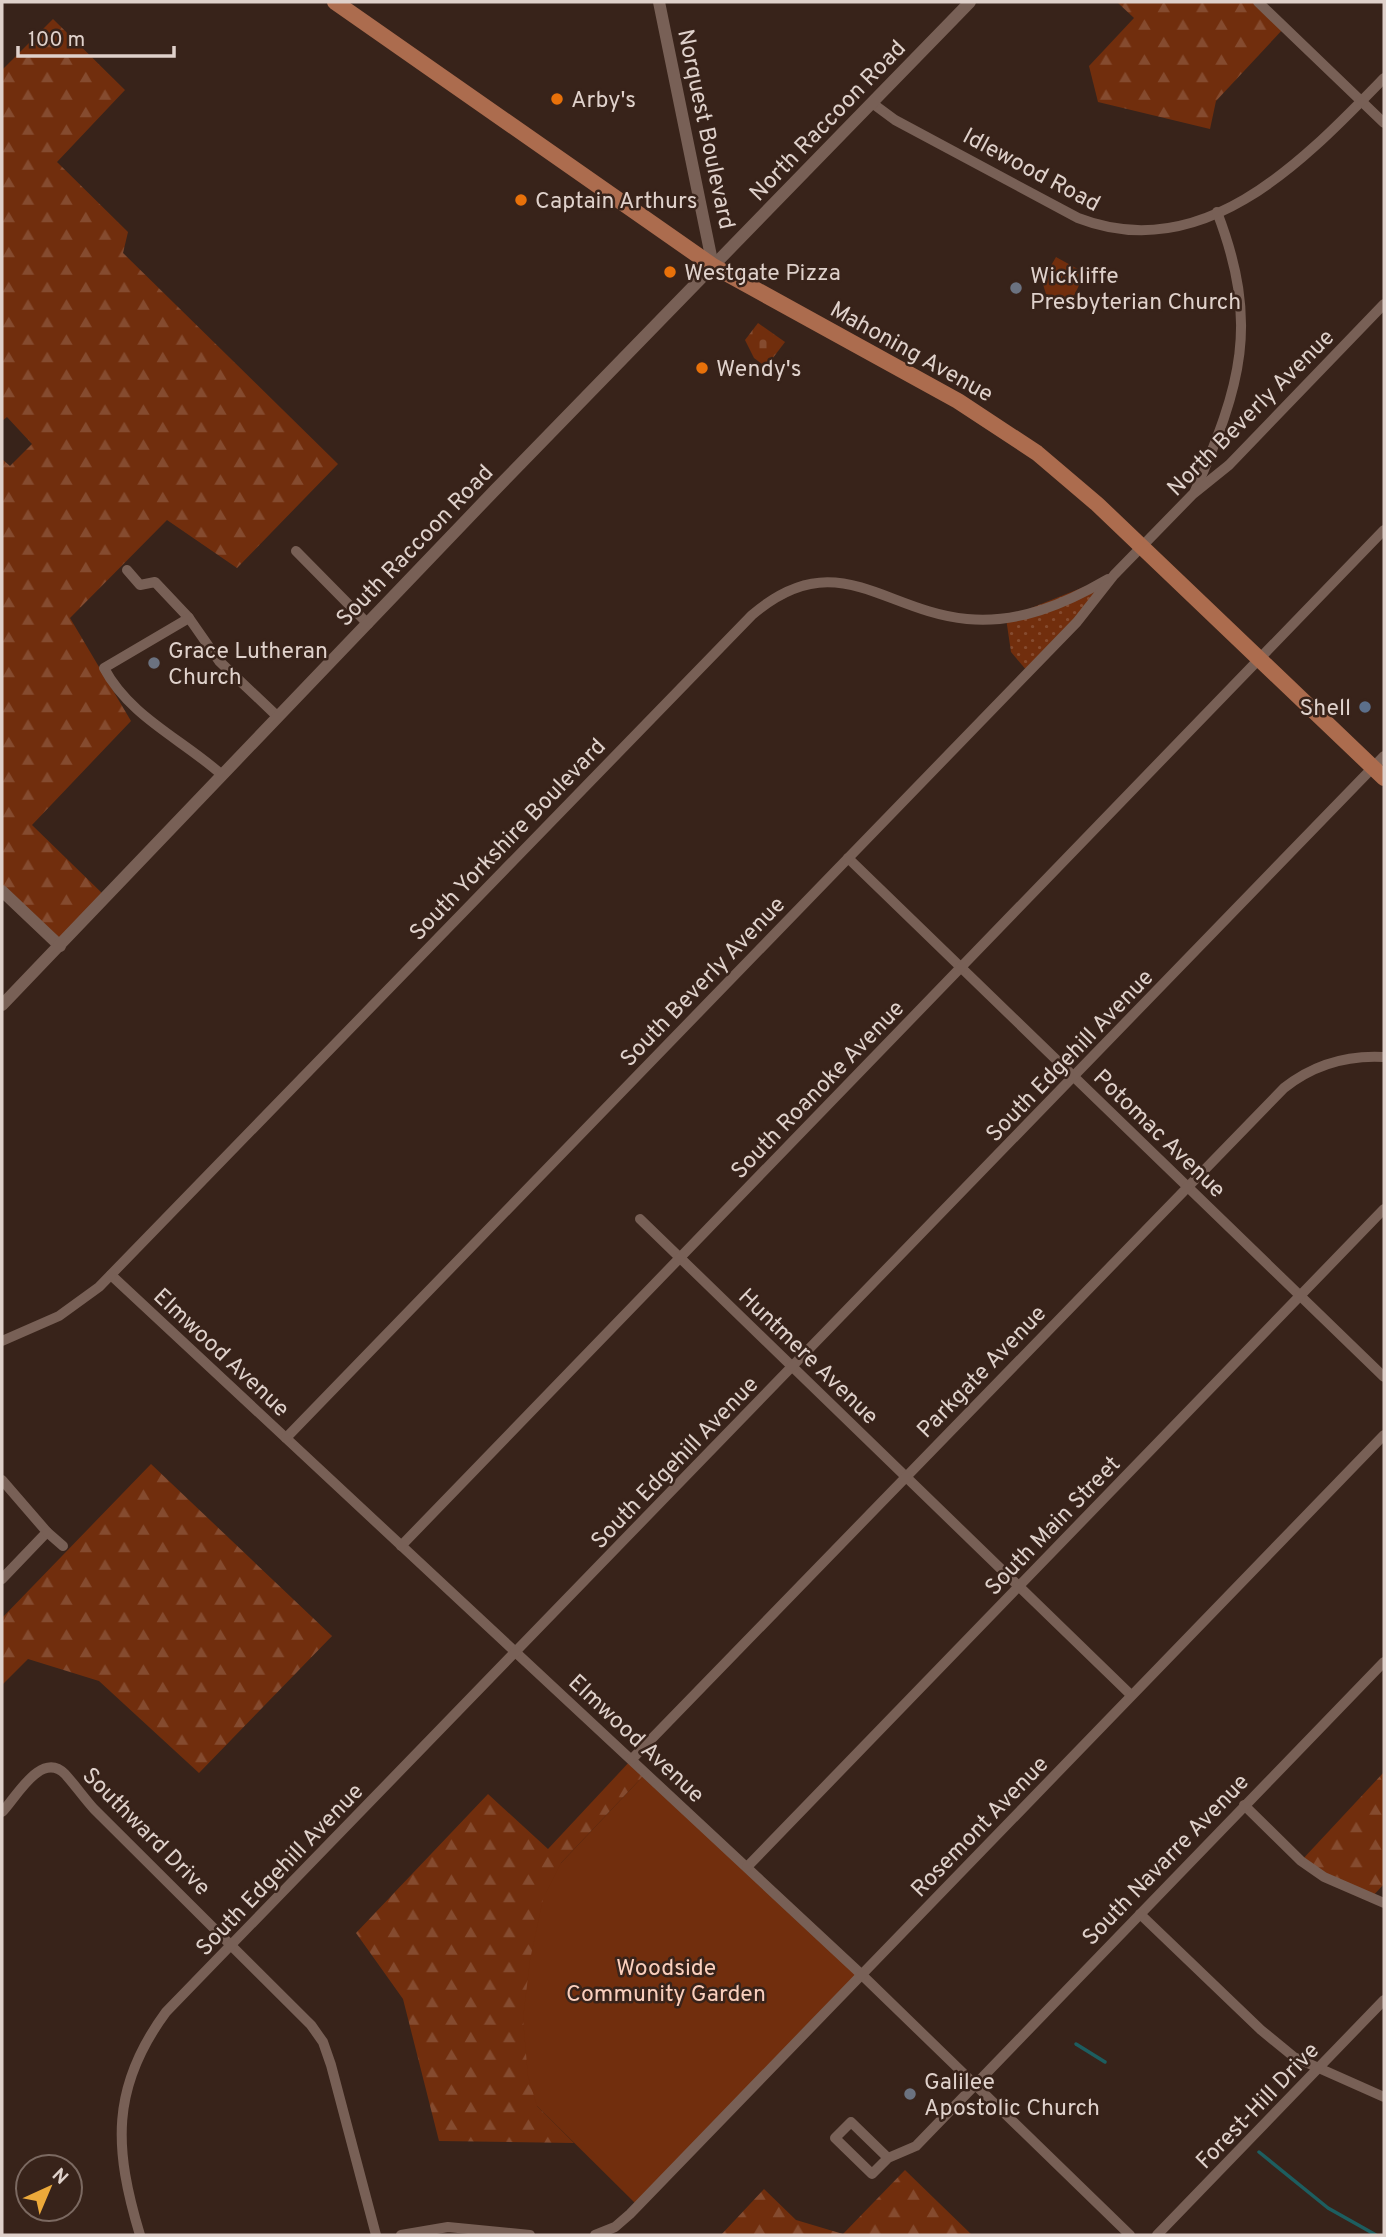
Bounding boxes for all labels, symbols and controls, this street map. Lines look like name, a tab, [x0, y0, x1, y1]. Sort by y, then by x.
scale bar	[18, 14, 173, 58]
text: 100 m	[28, 27, 85, 54]
street label: Norquest Boulevard	[669, 27, 740, 232]
street label: North Raccoon Road	[744, 35, 913, 209]
place label: Arby's	[571, 87, 636, 116]
marker: Arby's	[549, 91, 565, 107]
street label: Idlewood Road	[957, 123, 1105, 220]
place label: Captain Arthurs	[535, 188, 698, 217]
marker: Captain Arthurs	[513, 192, 529, 208]
place label: Westgate Pizza	[684, 260, 841, 289]
place label: Wickliffe Presbyterian Church	[1030, 263, 1241, 318]
marker: Westgate Pizza	[662, 264, 678, 280]
marker: Wickliffe Presbyterian Church	[1008, 280, 1024, 296]
street label: Mahoning Avenue	[824, 296, 998, 410]
street label: North Beverly Avenue	[1162, 324, 1342, 504]
place label: Wendy's	[716, 356, 802, 385]
marker: Wendy's	[694, 360, 710, 376]
street label: South Raccoon Road	[331, 460, 501, 634]
place label: Grace Lutheran Church	[168, 638, 328, 693]
marker: Grace Lutheran Church	[146, 655, 162, 671]
place label: Shell	[1300, 695, 1351, 724]
marker: Shell	[1357, 699, 1373, 715]
street label: South Yorkshire Boulevard	[404, 733, 613, 948]
street label: South Beverly Avenue	[615, 892, 793, 1074]
street label: South Edgehill Avenue	[981, 964, 1161, 1149]
street label: South Roanoke Avenue	[726, 995, 912, 1186]
street label: Potomac Avenue	[1086, 1064, 1231, 1205]
street label: Elmwood Avenue	[146, 1283, 295, 1424]
street label: Huntmere Avenue	[731, 1283, 884, 1432]
street label: Parkgate Avenue	[912, 1300, 1054, 1445]
street label: South Edgehill Avenue	[586, 1371, 766, 1556]
street label: South Main Street	[980, 1451, 1128, 1603]
street label: Elmwood Avenue	[561, 1669, 710, 1810]
street label: Rosemont Avenue	[906, 1751, 1056, 1905]
street label: Southward Drive	[75, 1762, 216, 1903]
street label: South Navarre Avenue	[1077, 1769, 1256, 1953]
street label: South Edgehill Avenue	[191, 1778, 371, 1963]
park label: Woodside Community Garden	[566, 1955, 766, 2010]
street label: Forest-Hill Drive	[1191, 2037, 1327, 2176]
place label: Galilee Apostolic Church	[924, 2069, 1100, 2124]
marker: Galilee Apostolic Church	[902, 2086, 918, 2102]
north arrow	[14, 2153, 84, 2223]
text: N	[46, 2164, 73, 2191]

